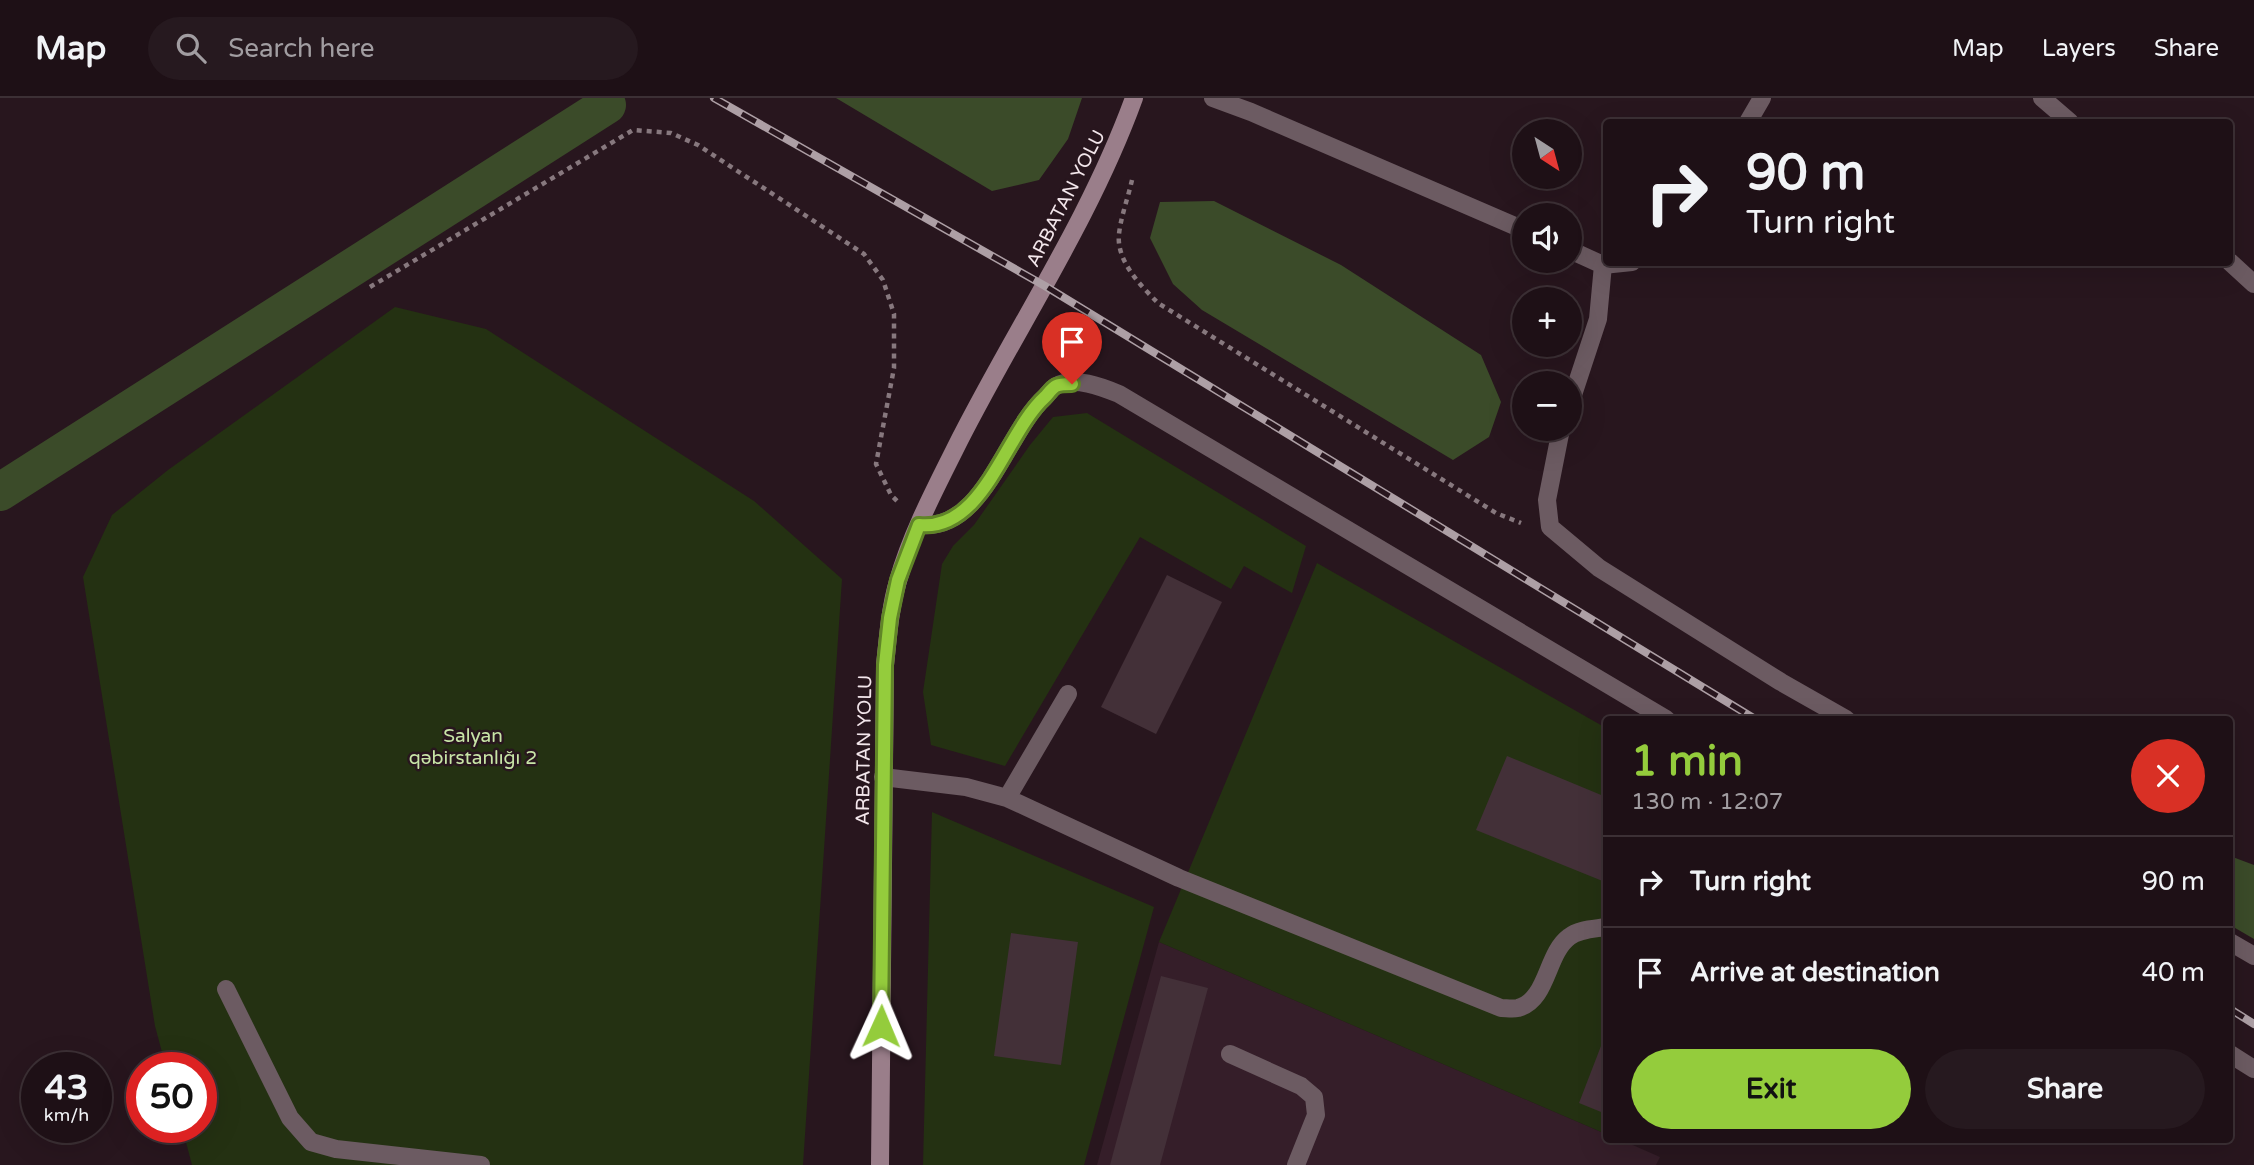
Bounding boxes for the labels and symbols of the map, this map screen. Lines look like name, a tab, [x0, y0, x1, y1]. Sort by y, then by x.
north arrow	[1512, 119, 1582, 189]
street label: ARBATAN YOLU	[1022, 126, 1110, 271]
pin	[1042, 312, 1102, 384]
street label: ARBATAN YOLU	[852, 675, 876, 826]
park label: Salyan qəbirstanlığı 2	[409, 725, 537, 769]
position arrow	[844, 989, 918, 1063]
speed limit sign: 50	[126, 1052, 217, 1143]

